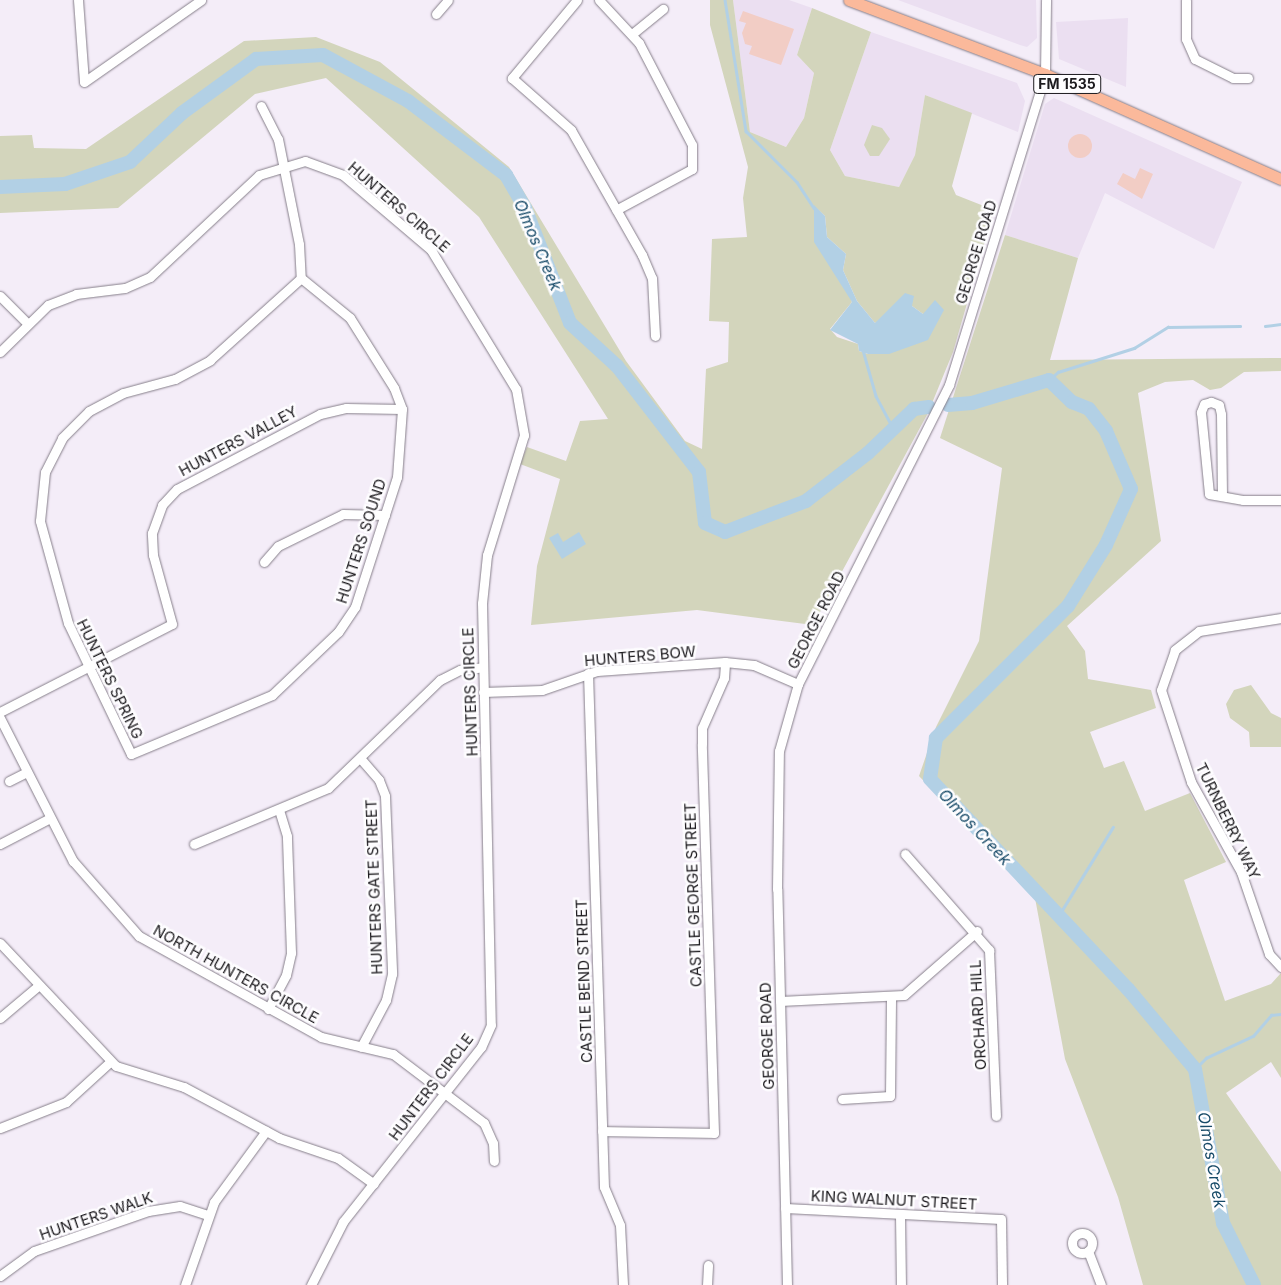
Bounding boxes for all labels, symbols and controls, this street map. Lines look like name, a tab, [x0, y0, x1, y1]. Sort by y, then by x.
road number: FM 1535	[1032, 72, 1102, 96]
street label: HUNTERS CIRCLE	[344, 158, 454, 256]
water label: Olmos Creek	[510, 196, 566, 294]
street label: GEORGE ROAD	[952, 198, 1000, 306]
street label: HUNTERS VALLEY	[176, 402, 300, 480]
street label: HUNTERS SOUND	[332, 476, 390, 606]
street label: GEORGE ROAD	[784, 568, 848, 672]
street label: HUNTERS SPRING	[73, 616, 147, 742]
street label: HUNTERS CIRCLE	[459, 627, 481, 757]
street label: HUNTERS BOW	[583, 642, 697, 670]
street label: TURNBERRY WAY	[1192, 760, 1264, 882]
water label: Olmos Creek	[935, 785, 1015, 869]
street label: HUNTERS GATE STREET	[362, 799, 386, 975]
street label: CASTLE GEORGE STREET	[681, 803, 705, 987]
street label: CASTLE BEND STREET	[572, 899, 596, 1063]
street label: NORTH HUNTERS CIRCLE	[150, 921, 322, 1027]
street label: ORCHARD HILL	[966, 959, 990, 1071]
street label: GEORGE ROAD	[756, 982, 778, 1090]
street label: HUNTERS CIRCLE	[385, 1030, 477, 1144]
water label: Olmos Creek	[1194, 1110, 1230, 1210]
street label: KING WALNUT STREET	[810, 1187, 978, 1213]
street label: HUNTERS WALK	[37, 1188, 155, 1244]

